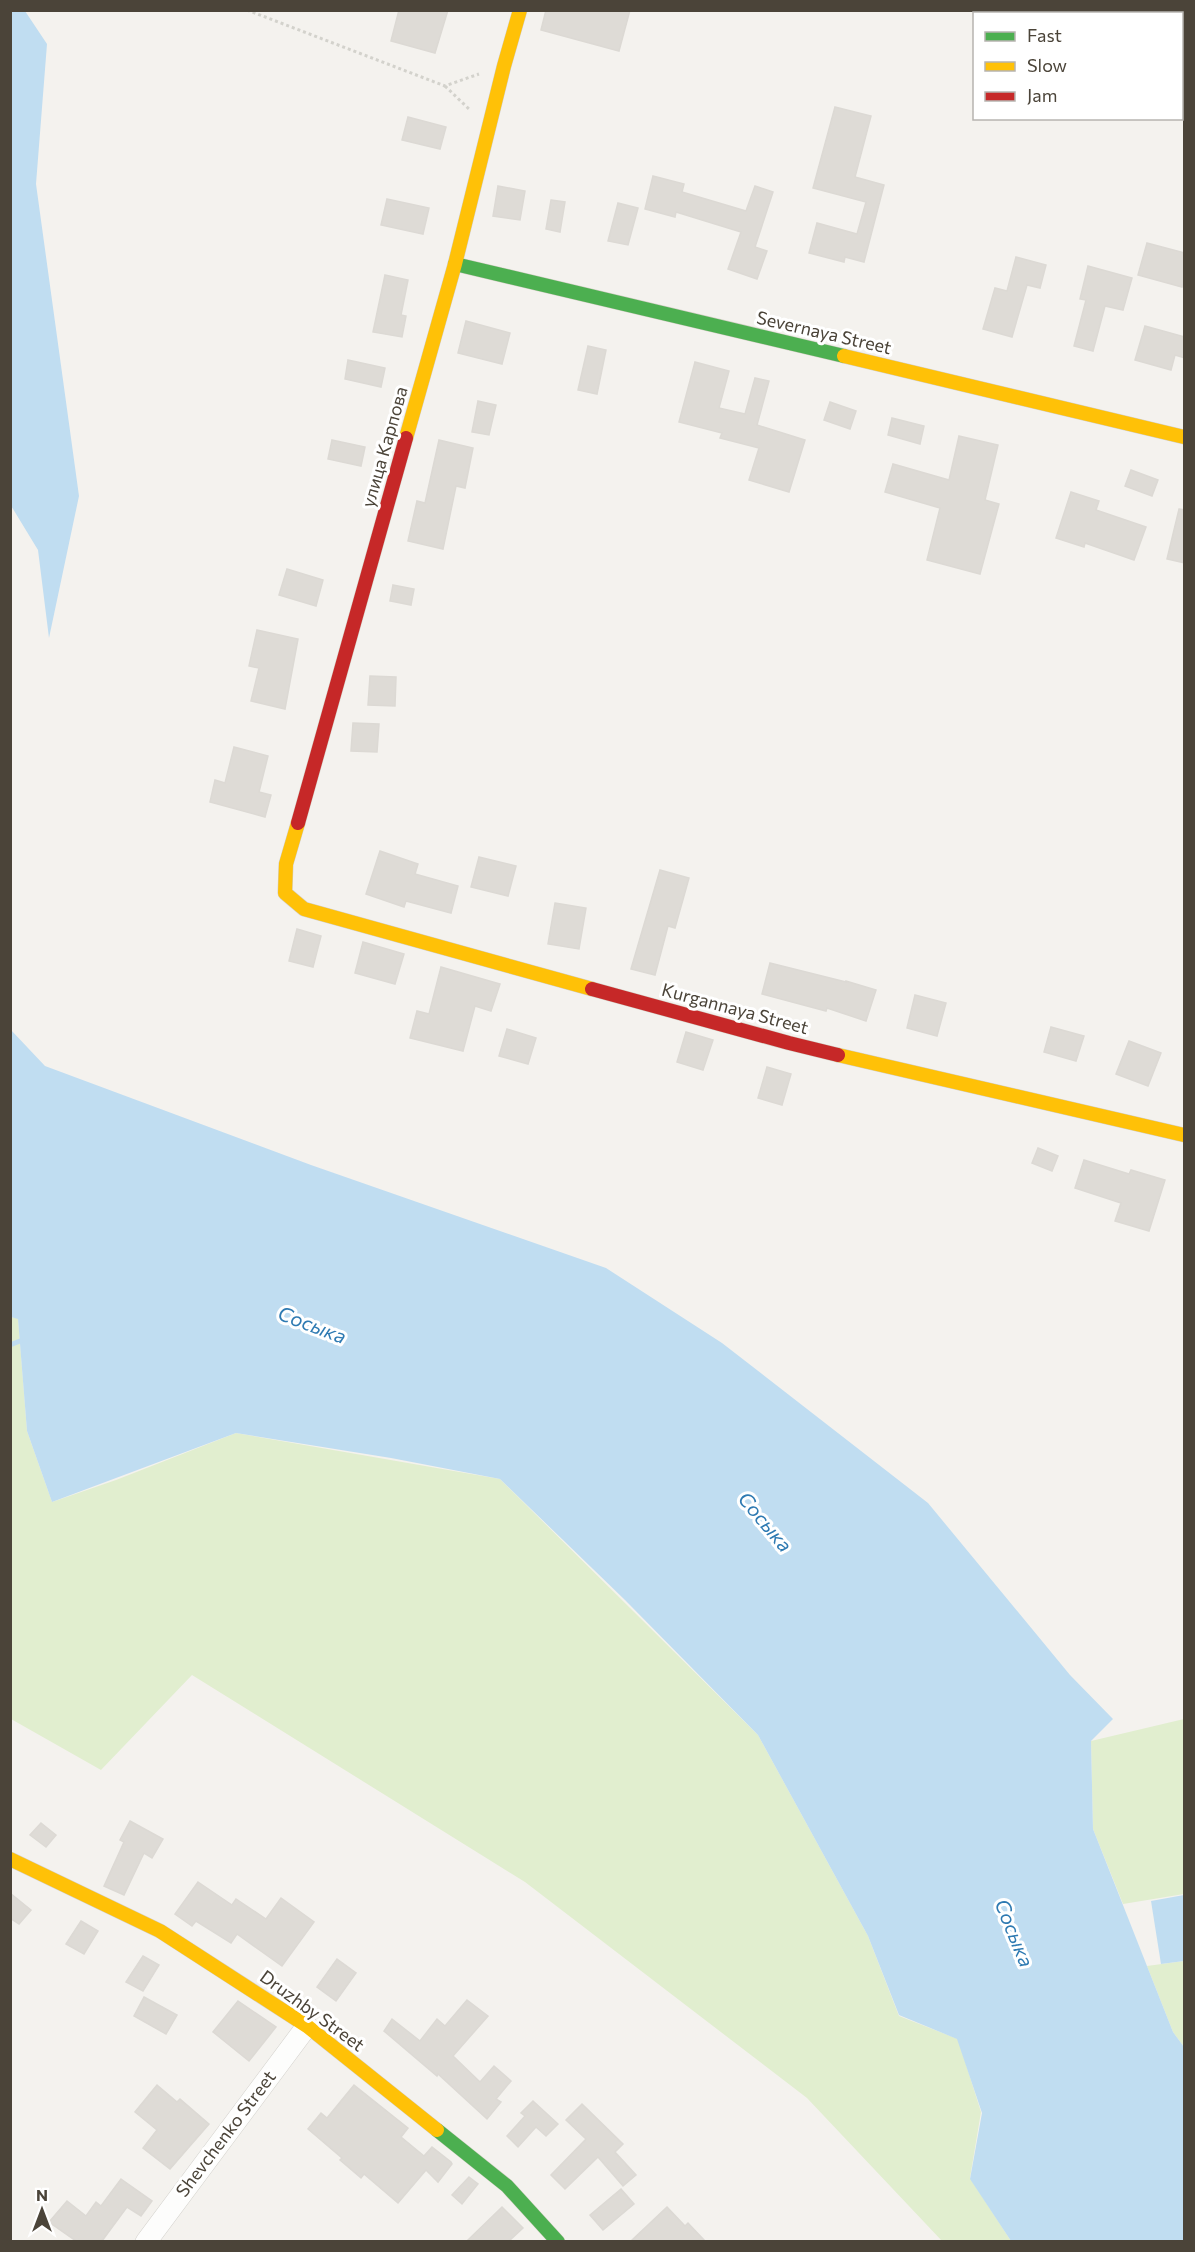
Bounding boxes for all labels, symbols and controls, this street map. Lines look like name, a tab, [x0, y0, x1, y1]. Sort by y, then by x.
legend	[973, 12, 1183, 120]
text: Fast	[1027, 24, 1062, 46]
text: Slow	[1027, 54, 1067, 76]
text: Jam	[1027, 84, 1057, 106]
street label: Severnaya Street	[755, 306, 894, 358]
street label: улица Карпова	[356, 384, 412, 510]
street label: Kurgannaya Street	[660, 978, 811, 1038]
water label: Сосыка	[275, 1300, 350, 1348]
water label: Сосыка	[734, 1486, 798, 1556]
water label: Сосыка	[990, 1895, 1039, 1970]
street label: Druzhby Street	[256, 1965, 369, 2055]
street label: Shevchenko Street	[171, 2066, 280, 2201]
north arrow	[12, 2180, 72, 2240]
text: N	[36, 2185, 48, 2204]

